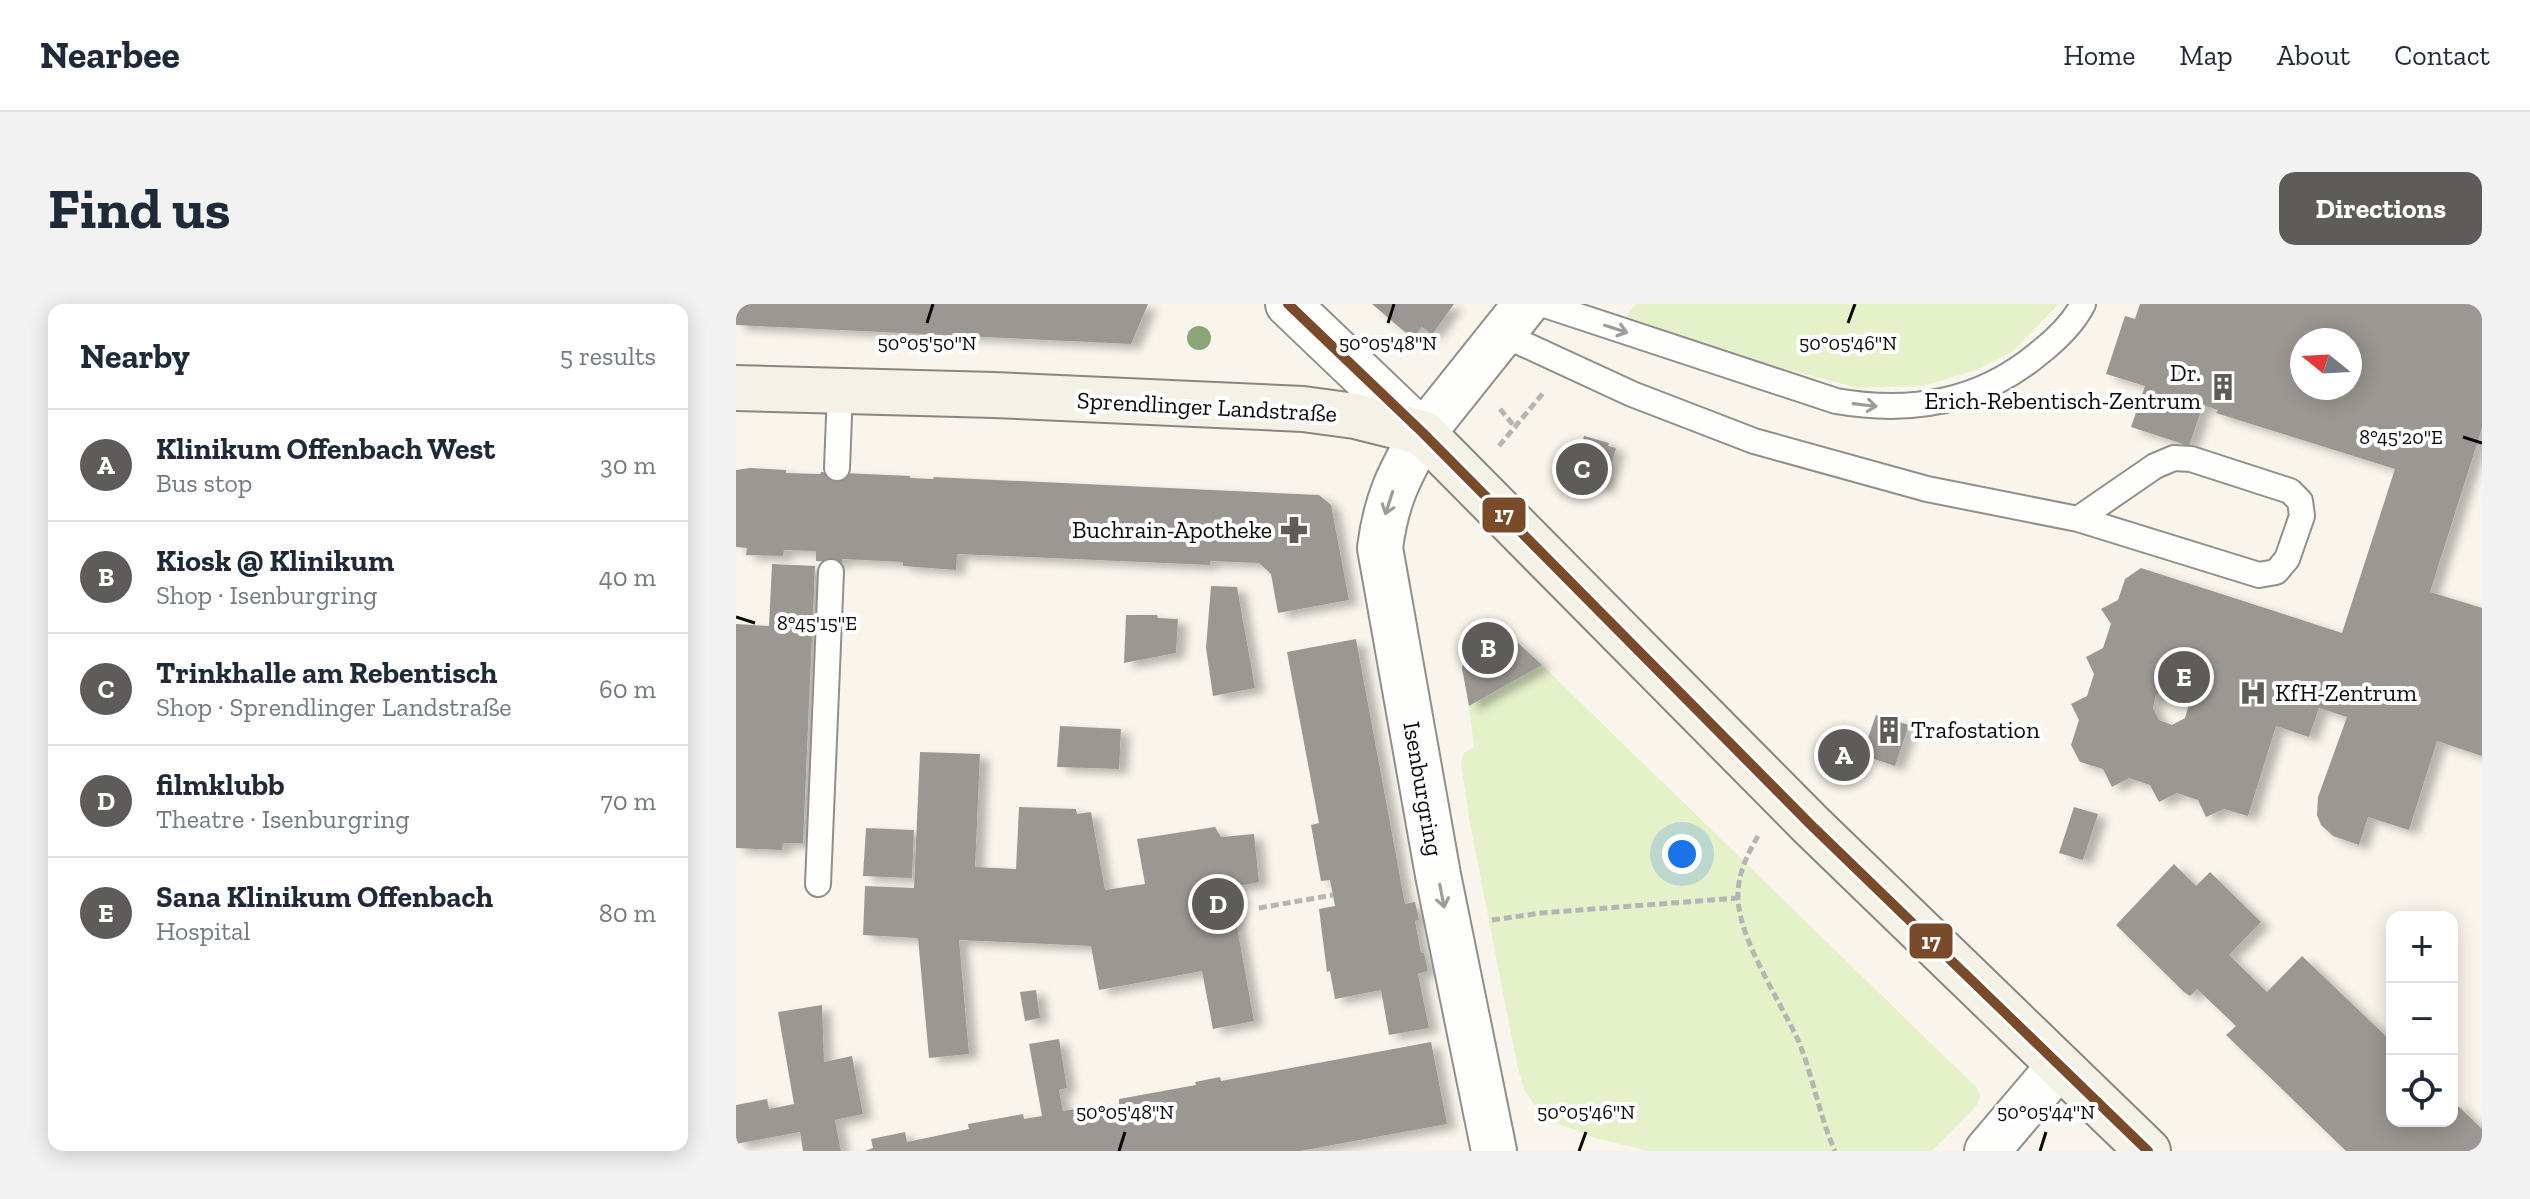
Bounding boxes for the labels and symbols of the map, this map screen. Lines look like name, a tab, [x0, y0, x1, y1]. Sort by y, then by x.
one-way arrow	[1603, 322, 1629, 337]
north arrow	[2290, 328, 2362, 400]
text: 50°05'50"N	[877, 331, 977, 355]
text: 50°05'48"N	[1339, 331, 1437, 355]
text: 50°05'46"N	[1799, 331, 1897, 355]
place label: Dr. Erich-Rebentisch-Zentrum	[1924, 358, 2201, 415]
building icon: Dr. Erich-Rebentisch-Zentrum	[2208, 372, 2238, 402]
street label: Sprendlinger Landstraße	[1076, 385, 1338, 428]
one-way arrow	[1851, 398, 1877, 413]
text: 8°45'20"E	[2359, 425, 2443, 449]
pin: C	[1556, 439, 1608, 499]
one-way arrow	[1380, 490, 1395, 515]
line badge: 17	[1481, 496, 1527, 534]
text: 17	[1494, 501, 1514, 528]
place label: Buchrain-Apotheke	[1072, 515, 1272, 544]
pharmacy icon: Buchrain-Apotheke	[1279, 515, 1309, 545]
text: 8°45'15"E	[777, 611, 857, 635]
pin: B	[1462, 618, 1514, 678]
pin: E	[2158, 647, 2210, 707]
hospital icon: KfH-Zentrum	[2238, 678, 2268, 708]
place label: KfH-Zentrum	[2275, 678, 2417, 707]
building icon: Trafostation	[1874, 715, 1904, 745]
place label: Trafostation	[1911, 715, 2040, 744]
street label: Isenburgring	[1397, 719, 1450, 859]
pin: A	[1818, 725, 1870, 785]
your location	[1662, 834, 1702, 874]
pin: D	[1192, 874, 1244, 934]
one-way arrow	[1435, 883, 1450, 909]
line badge: 17	[1908, 922, 1954, 960]
text: 17	[1921, 928, 1941, 955]
text: 50°05'48"N	[1076, 1100, 1174, 1124]
text: 50°05'46"N	[1537, 1100, 1635, 1124]
text: 50°05'44"N	[1997, 1100, 2095, 1124]

